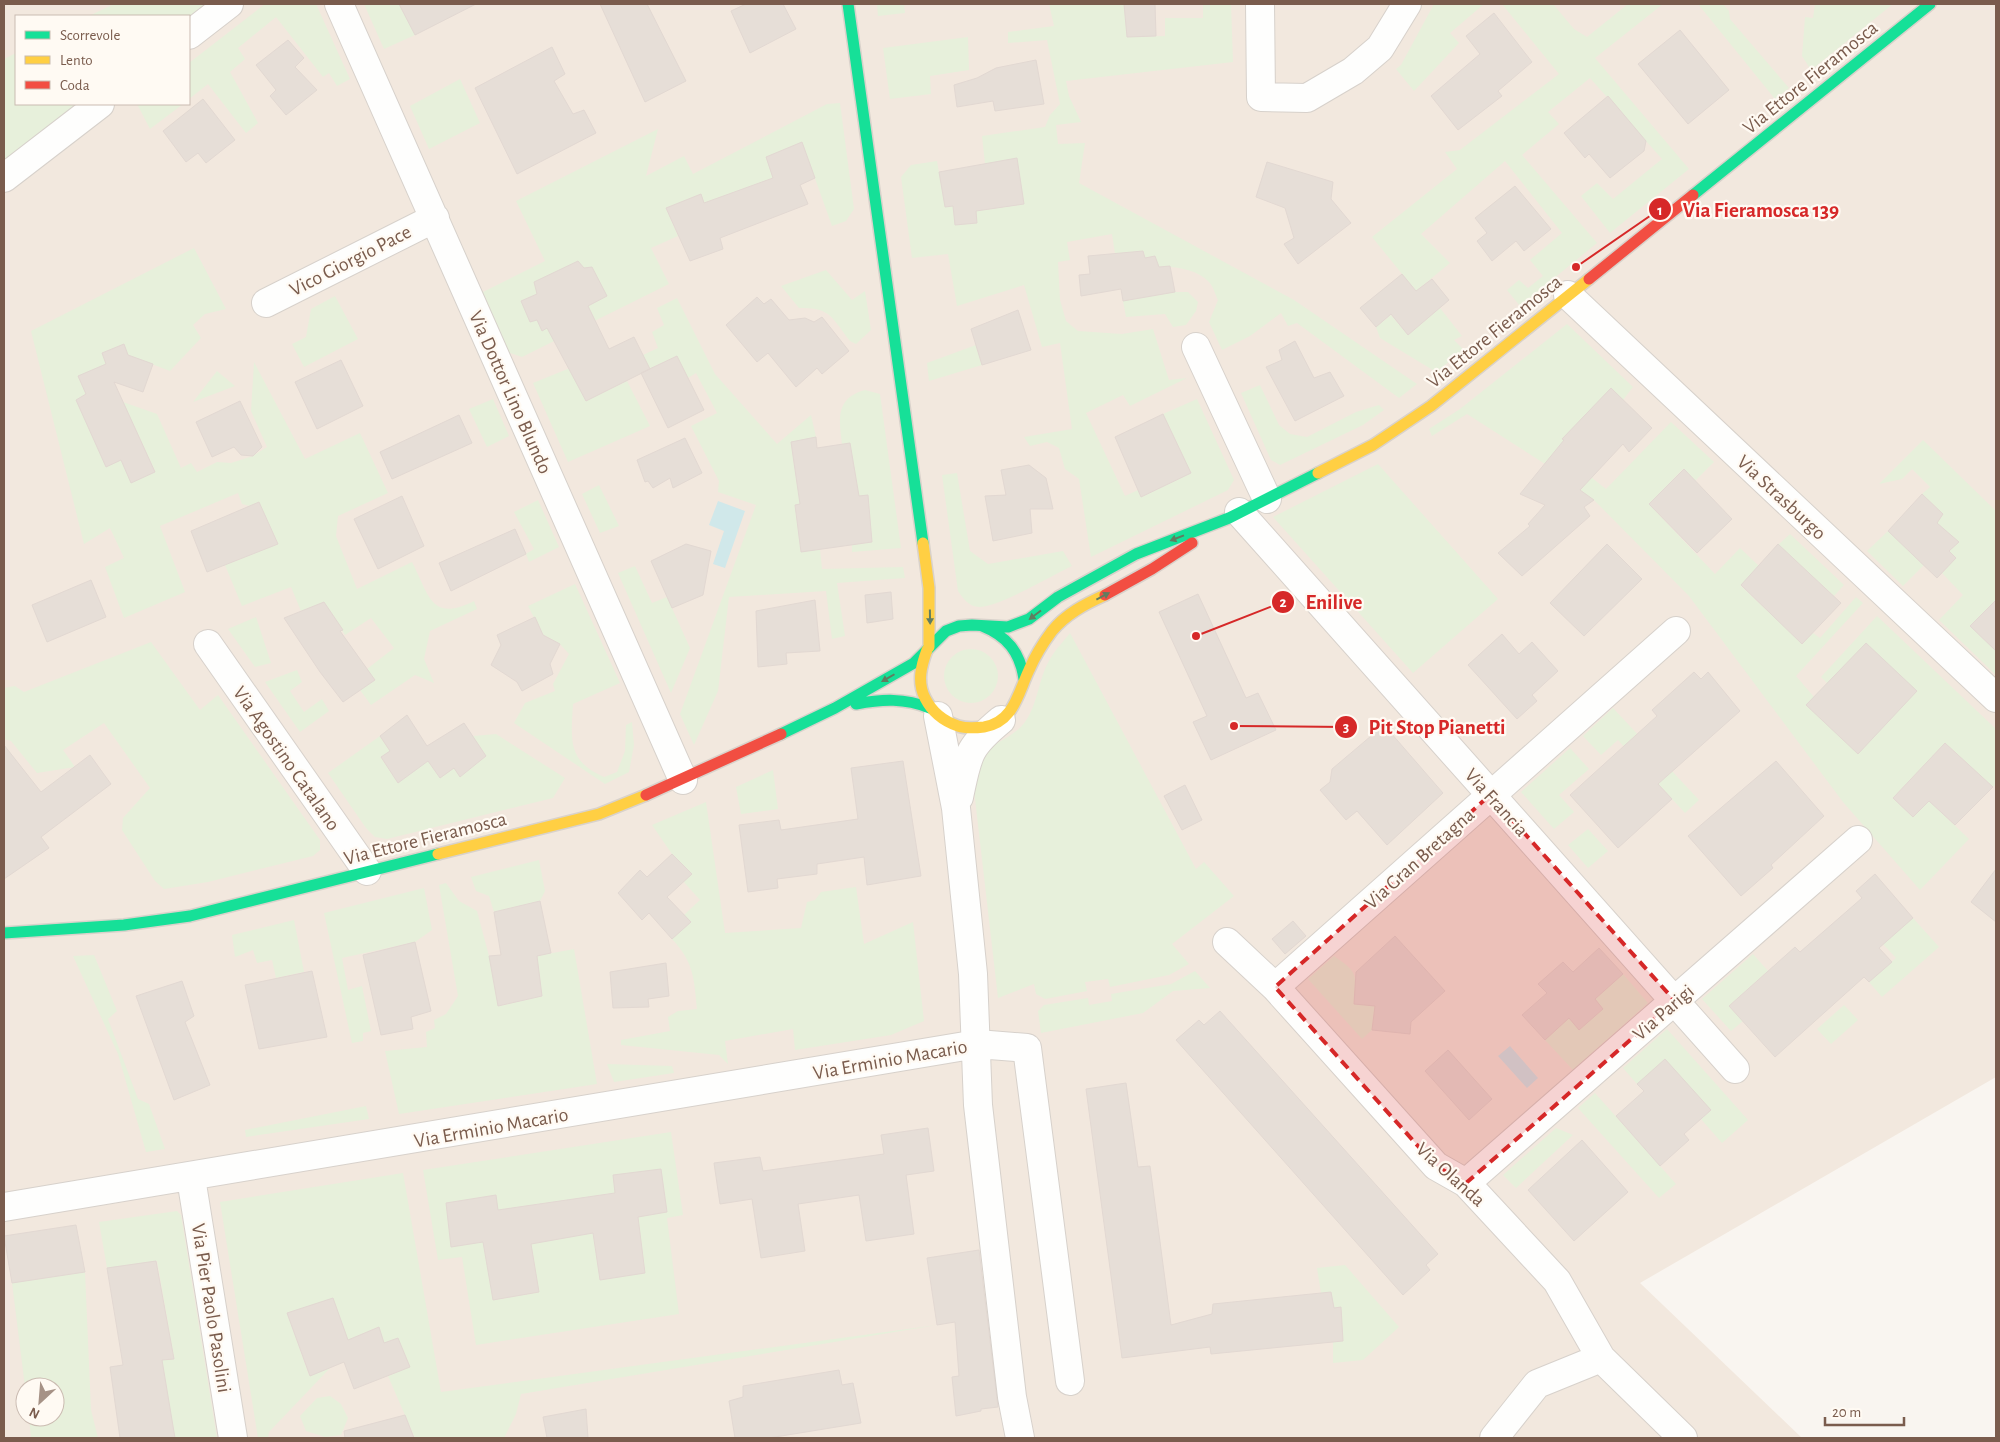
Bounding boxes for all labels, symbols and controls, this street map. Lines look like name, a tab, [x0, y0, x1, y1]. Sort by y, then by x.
legend	[15, 15, 190, 105]
street label: Via Ettore Fieramosca	[1739, 17, 1882, 138]
text: Scorrevole	[60, 28, 121, 43]
text: Lento	[60, 53, 93, 68]
text: Coda	[60, 78, 90, 93]
callout: Via Fieramosca 139	[1648, 191, 1849, 227]
text: Via Fieramosca 139	[1683, 200, 1839, 221]
text: 1	[1657, 203, 1663, 218]
street label: Vico Giorgio Pace	[286, 222, 415, 300]
street label: Via Ettore Fieramosca	[1423, 271, 1566, 392]
street label: Via Dottor Lino Blundo	[465, 308, 555, 477]
street label: Via Strasburgo	[1733, 452, 1830, 544]
one-way arrow	[1169, 534, 1184, 542]
callout: Enilive	[1270, 584, 1373, 620]
one-way arrow	[1096, 592, 1110, 600]
text: Enilive	[1305, 592, 1363, 613]
text: 2	[1279, 595, 1287, 610]
one-way arrow	[926, 609, 934, 625]
one-way arrow	[1029, 609, 1042, 620]
one-way arrow	[881, 674, 894, 683]
street label: Via Agostino Catalano	[229, 683, 343, 834]
callout: Pit Stop Pianetti	[1334, 709, 1516, 745]
text: Pit Stop Pianetti	[1369, 717, 1505, 738]
text: 3	[1343, 720, 1349, 735]
street label: Via Francia	[1461, 765, 1532, 841]
street label: Via Gran Bretagna	[1361, 804, 1478, 913]
street label: Via Ettore Fieramosca	[342, 809, 509, 869]
street label: Via Parigi	[1629, 981, 1698, 1044]
street label: Via Erminio Macario	[812, 1037, 969, 1083]
street label: Via Erminio Macario	[413, 1105, 570, 1151]
street label: Via Olanda	[1412, 1139, 1489, 1211]
street label: Via Pier Paolo Pasolini	[188, 1222, 234, 1394]
north arrow	[15, 1377, 65, 1427]
scale bar	[1825, 1394, 1904, 1426]
text: N	[27, 1404, 42, 1421]
text: 20 m	[1832, 1405, 1861, 1420]

